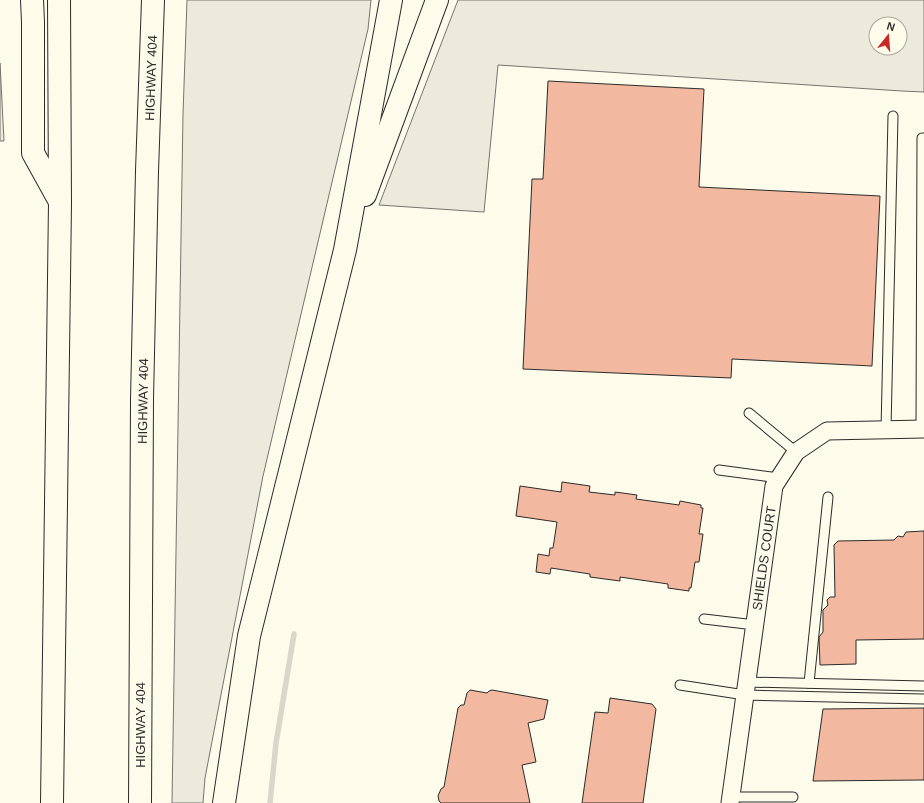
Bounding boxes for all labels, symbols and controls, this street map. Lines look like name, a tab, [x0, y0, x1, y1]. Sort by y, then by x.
north arrow	[868, 16, 908, 56]
text: N	[885, 20, 897, 33]
street label: HIGHWAY 404	[142, 35, 160, 121]
street label: HIGHWAY 404	[135, 358, 151, 444]
street label: SHIELDS COURT	[749, 505, 779, 611]
street label: HIGHWAY 404	[133, 682, 148, 768]

